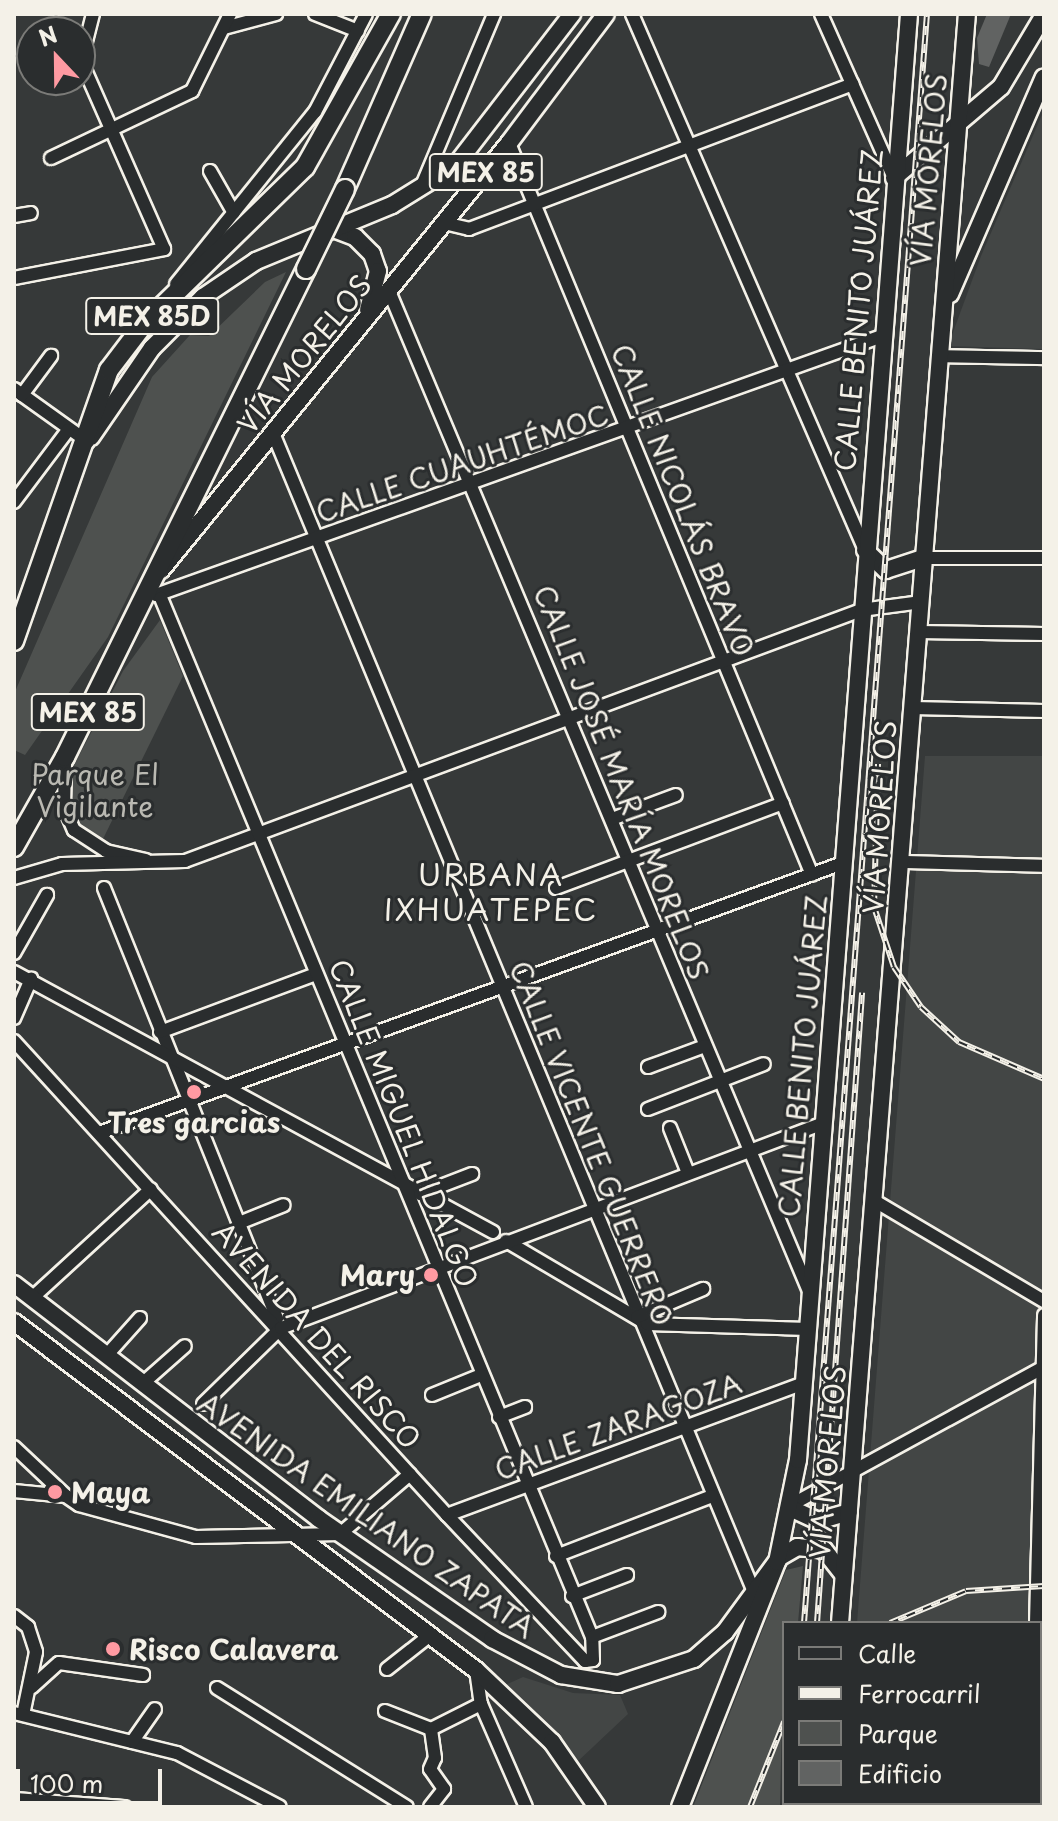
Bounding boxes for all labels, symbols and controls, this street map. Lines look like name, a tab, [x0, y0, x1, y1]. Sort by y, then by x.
north arrow	[16, 16, 96, 96]
text: N	[33, 17, 62, 54]
street label: VÍA MORELOS	[903, 70, 953, 270]
street label: CALLE BENITO JUÁREZ	[827, 144, 889, 476]
road number: MEX 85	[428, 150, 544, 194]
street label: VÍA MORELOS	[229, 267, 379, 441]
road number: MEX 85D	[84, 294, 220, 338]
street label: CALLE NICOLÁS BRAVO	[604, 337, 762, 663]
street label: CALLE CUAUHTÉMOC	[309, 396, 615, 530]
street label: CALLE JOSÉ MARÍA MORELOS	[526, 576, 718, 988]
road number: MEX 85	[30, 690, 146, 734]
street label: VÍA MORELOS	[855, 717, 903, 917]
park label: Parque El Vigilante	[31, 757, 159, 823]
district label: URBANA IXHUATEPEC	[385, 856, 597, 926]
street label: CALLE BENITO JUÁREZ	[771, 890, 833, 1222]
street label: CALLE MIGUEL HIDALGO	[322, 952, 486, 1294]
street label: CALLE VICENTE GUERRERO	[502, 954, 682, 1332]
marker: Tres garcias	[185, 1083, 203, 1101]
place label: Tres garcias	[106, 1105, 282, 1139]
street label: AVENIDA DEL RISCO	[207, 1215, 427, 1455]
place label: Mary	[340, 1258, 415, 1292]
marker: Mary	[422, 1266, 440, 1284]
street label: VÍA MORELOS	[802, 1362, 852, 1562]
street label: CALLE ZARAGOZA	[488, 1365, 748, 1487]
street label: AVENIDA EMILIANO ZAPATA	[191, 1385, 543, 1645]
place label: Maya	[71, 1475, 151, 1509]
marker: Maya	[46, 1483, 64, 1501]
legend	[782, 1621, 1042, 1805]
place label: Risco Calavera	[129, 1632, 340, 1666]
text: Calle	[858, 1635, 916, 1671]
marker: Risco Calavera	[104, 1640, 122, 1658]
text: Ferrocarril	[858, 1675, 981, 1711]
text: Parque	[858, 1715, 938, 1751]
scale bar	[20, 1753, 166, 1803]
text: Edificio	[858, 1755, 942, 1791]
text: 100 m	[30, 1765, 103, 1801]

